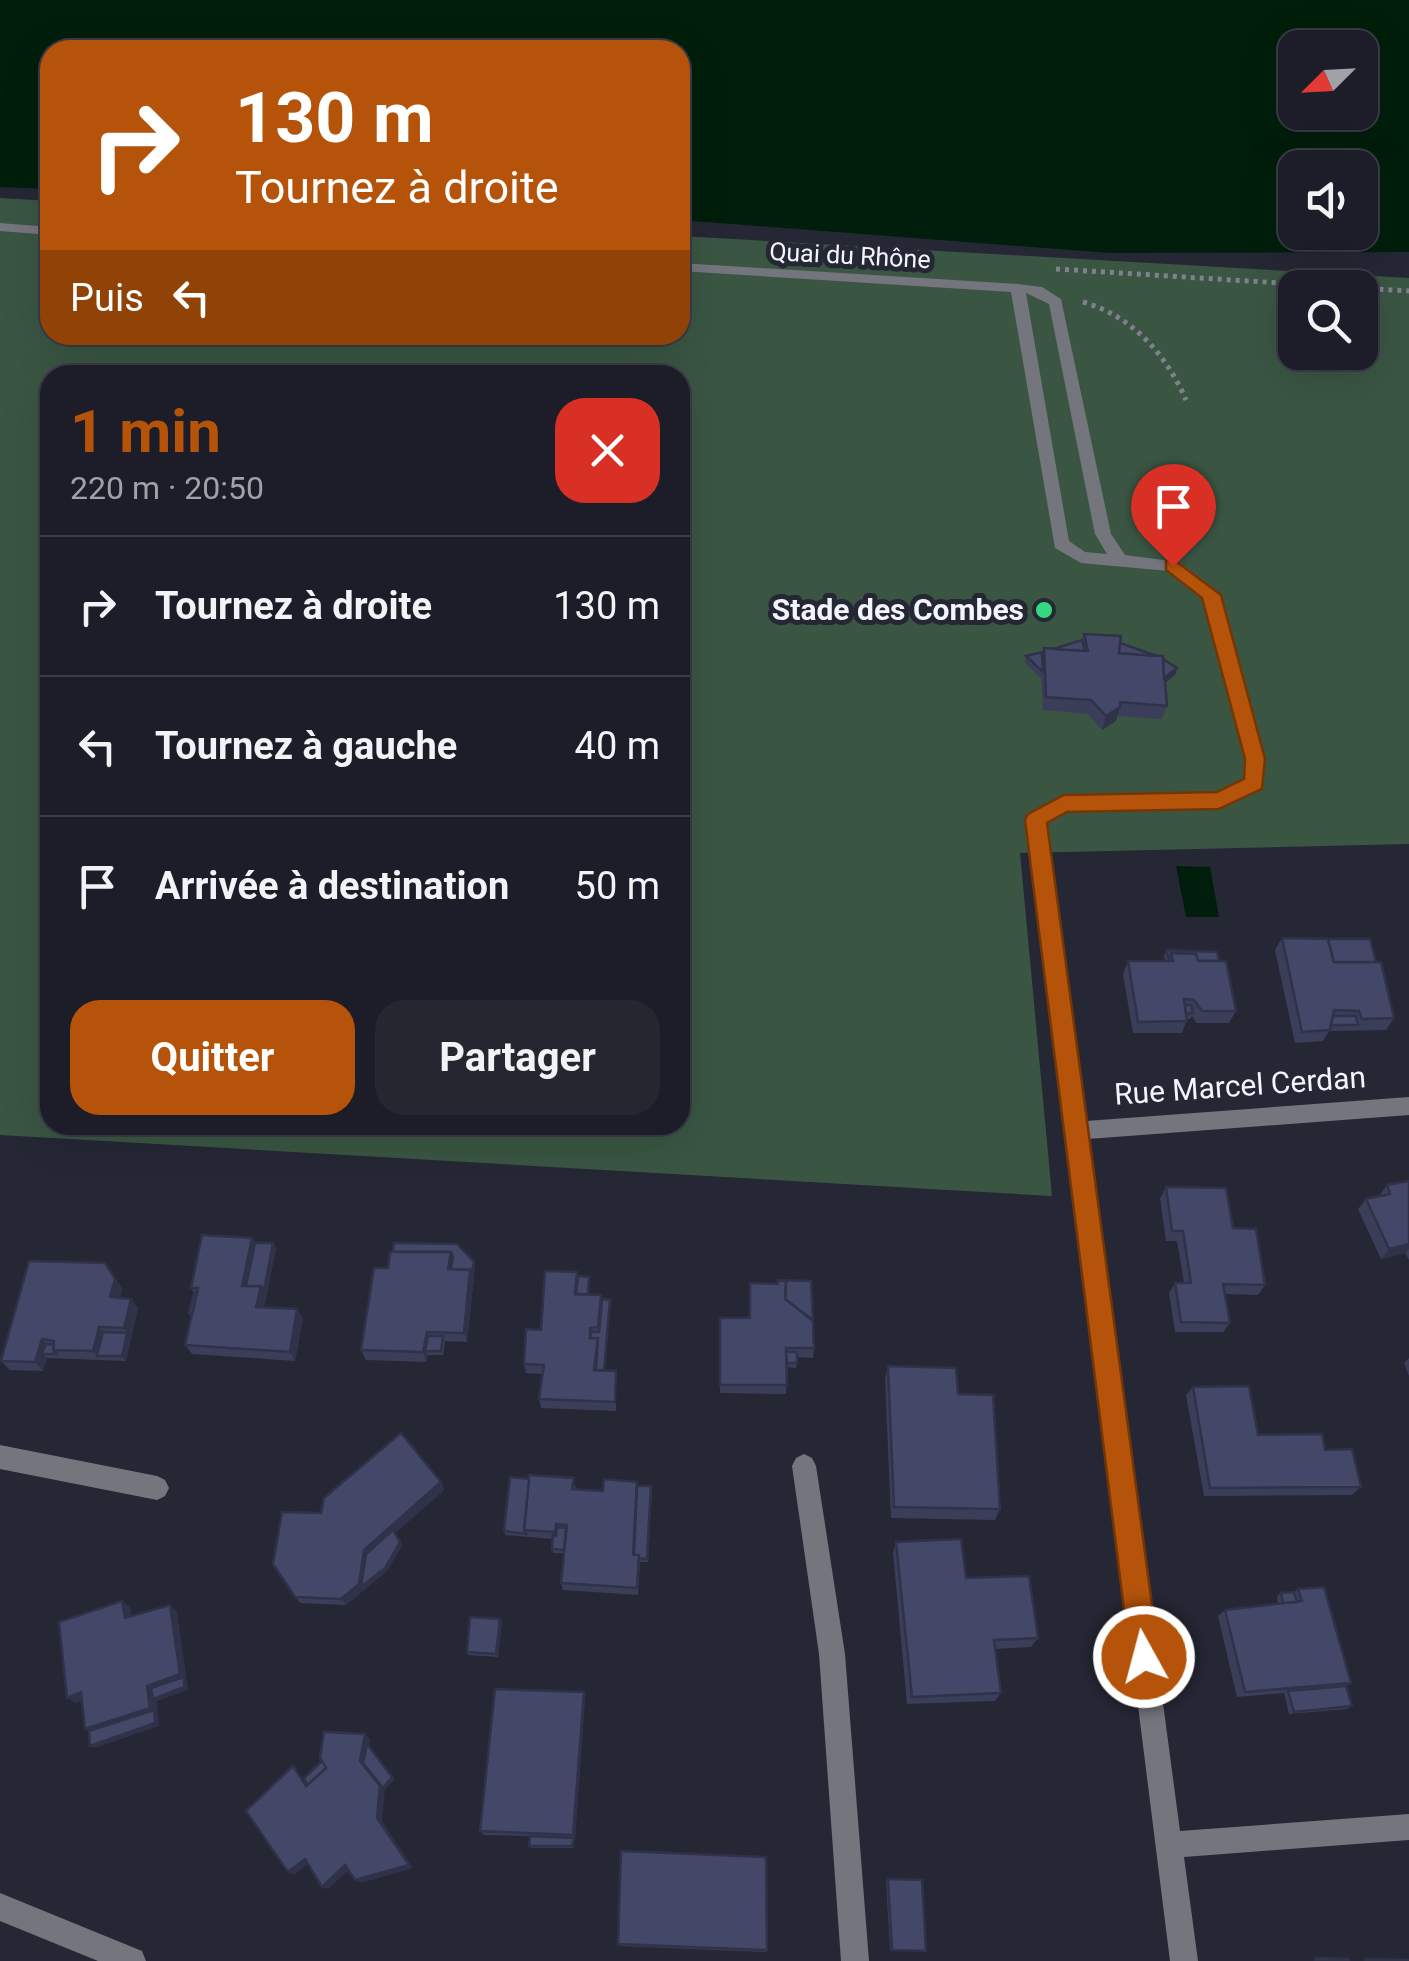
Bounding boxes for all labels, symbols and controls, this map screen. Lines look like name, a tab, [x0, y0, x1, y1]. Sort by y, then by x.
north arrow	[1278, 30, 1378, 130]
map controls	[1278, 30, 1378, 370]
text: 130 m	[235, 77, 434, 159]
icon: right	[70, 80, 200, 210]
button: sound	[1278, 150, 1378, 250]
text: Tournez à droite	[235, 161, 559, 214]
street label: Quai du Rhône	[769, 237, 931, 274]
icon: left	[164, 270, 219, 325]
button: search	[1278, 270, 1378, 370]
text: Puis	[70, 276, 144, 320]
text: 1 min	[70, 396, 221, 467]
button: close	[555, 398, 660, 503]
pin	[1131, 464, 1216, 567]
text: 220 m · 20:50	[70, 469, 264, 507]
icon: arrive	[1146, 479, 1201, 534]
icon: right	[70, 579, 125, 634]
text: Tournez à droite	[155, 584, 432, 628]
text: 130 m	[553, 584, 660, 628]
place label: Stade des Combes	[772, 592, 1024, 627]
marker: Stade des Combes	[1033, 599, 1055, 621]
icon: left	[70, 719, 125, 774]
text: Tournez à gauche	[155, 724, 457, 768]
text: 40 m	[575, 724, 660, 768]
icon: arrive	[70, 859, 125, 914]
text: Arrivée à destination	[155, 864, 509, 908]
text: 50 m	[575, 864, 660, 908]
button: Quitter	[70, 1000, 355, 1115]
button: Partager	[375, 1000, 660, 1115]
street label: Rue Marcel Cerdan	[1113, 1059, 1367, 1112]
position arrow	[1092, 1605, 1196, 1709]

